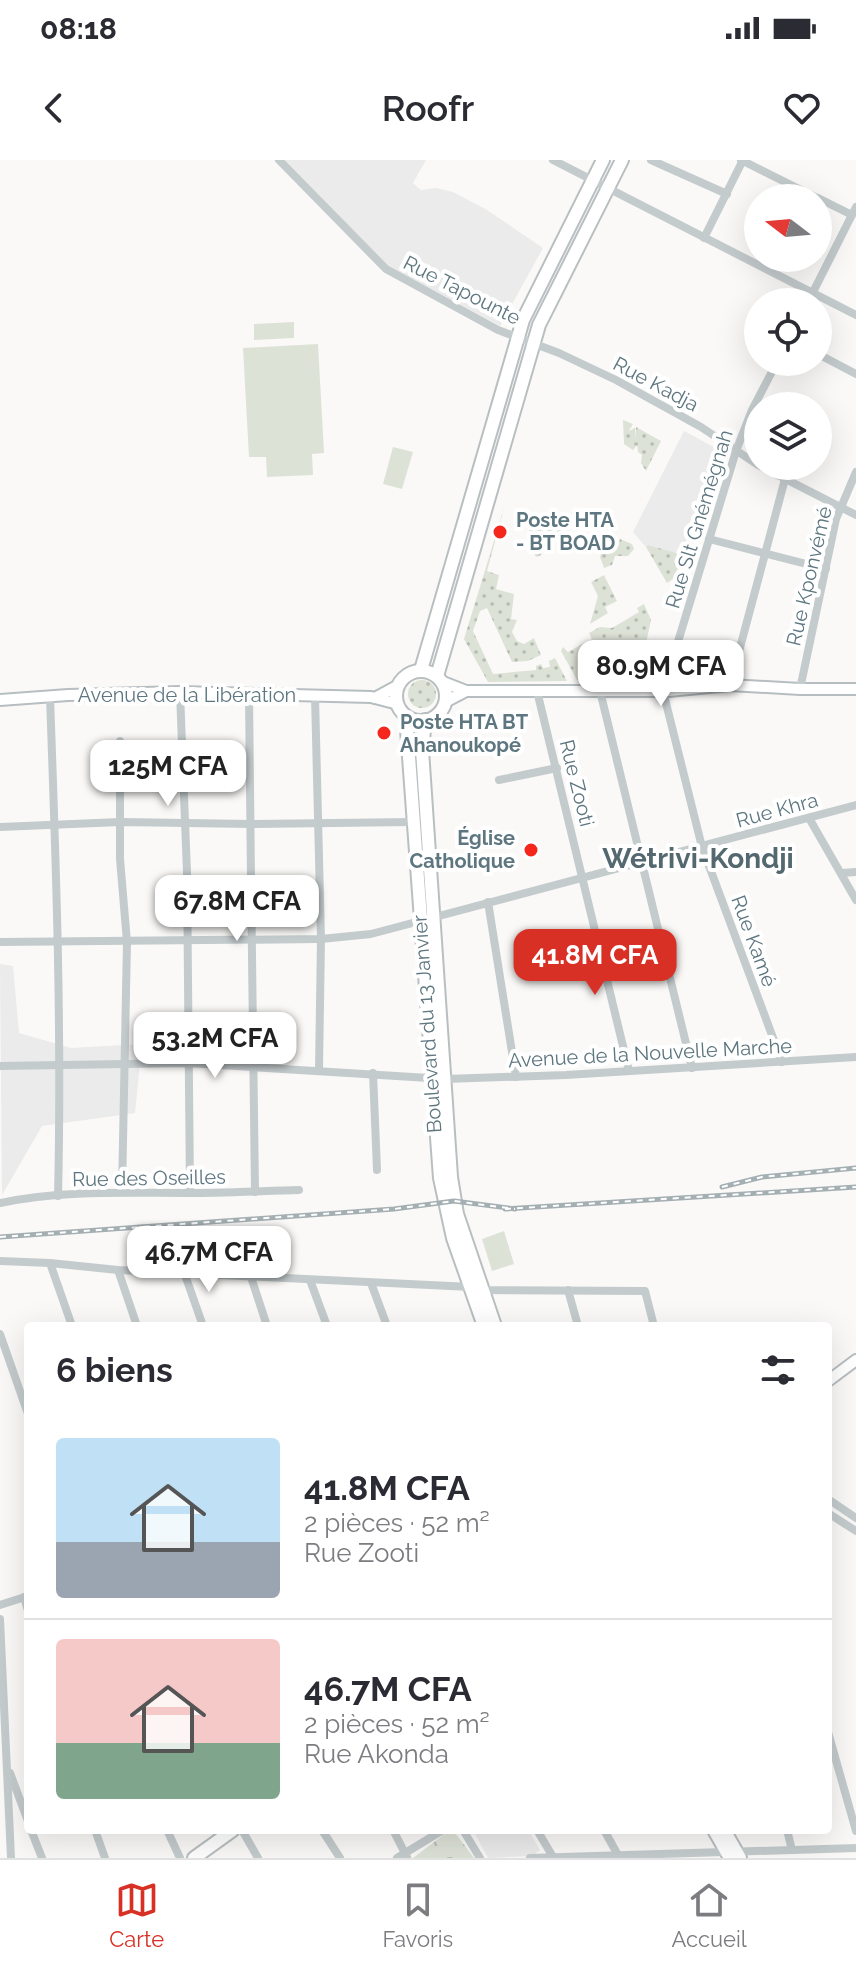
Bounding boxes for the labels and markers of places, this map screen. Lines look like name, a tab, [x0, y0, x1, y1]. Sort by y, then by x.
place label: Poste HTA - BT BOAD	[516, 508, 615, 555]
marker: Poste HTA - BT BOAD	[491, 523, 509, 541]
pin: 80.9M CFA	[569, 640, 753, 708]
place label: Poste HTA BT Ahanoukopé	[400, 710, 529, 757]
marker: Poste HTA BT Ahanoukopé	[375, 724, 393, 742]
pin: 125M CFA	[85, 740, 251, 808]
place label: Église Catholique	[410, 826, 515, 873]
marker: Église Catholique	[522, 841, 540, 859]
pin: 67.8M CFA	[145, 875, 329, 943]
pin: 41.8M CFA	[503, 929, 687, 997]
pin: 53.2M CFA	[123, 1012, 307, 1080]
pin: 46.7M CFA	[117, 1226, 301, 1294]

